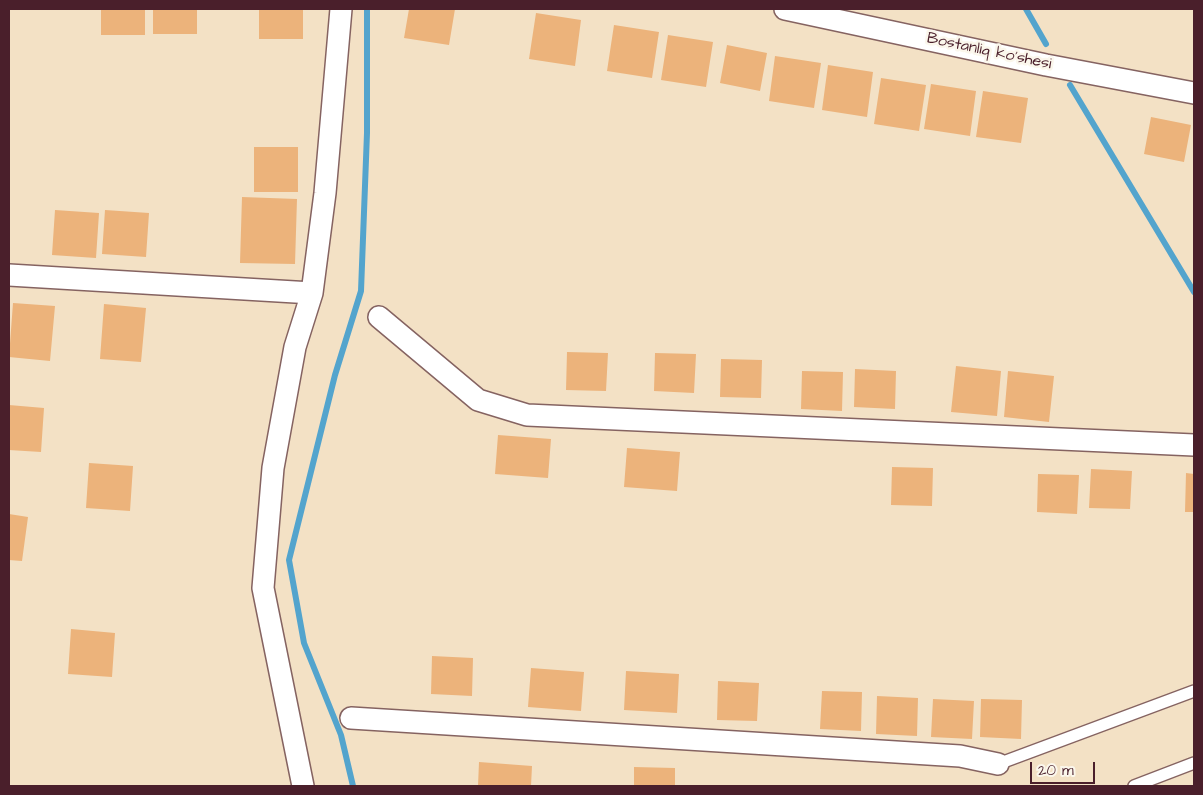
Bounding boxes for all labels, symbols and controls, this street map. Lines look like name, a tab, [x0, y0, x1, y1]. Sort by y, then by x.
street label: Bostanliq ko'shesi	[925, 29, 1053, 75]
scale bar	[1033, 752, 1098, 784]
text: 20 m	[1038, 760, 1074, 781]

